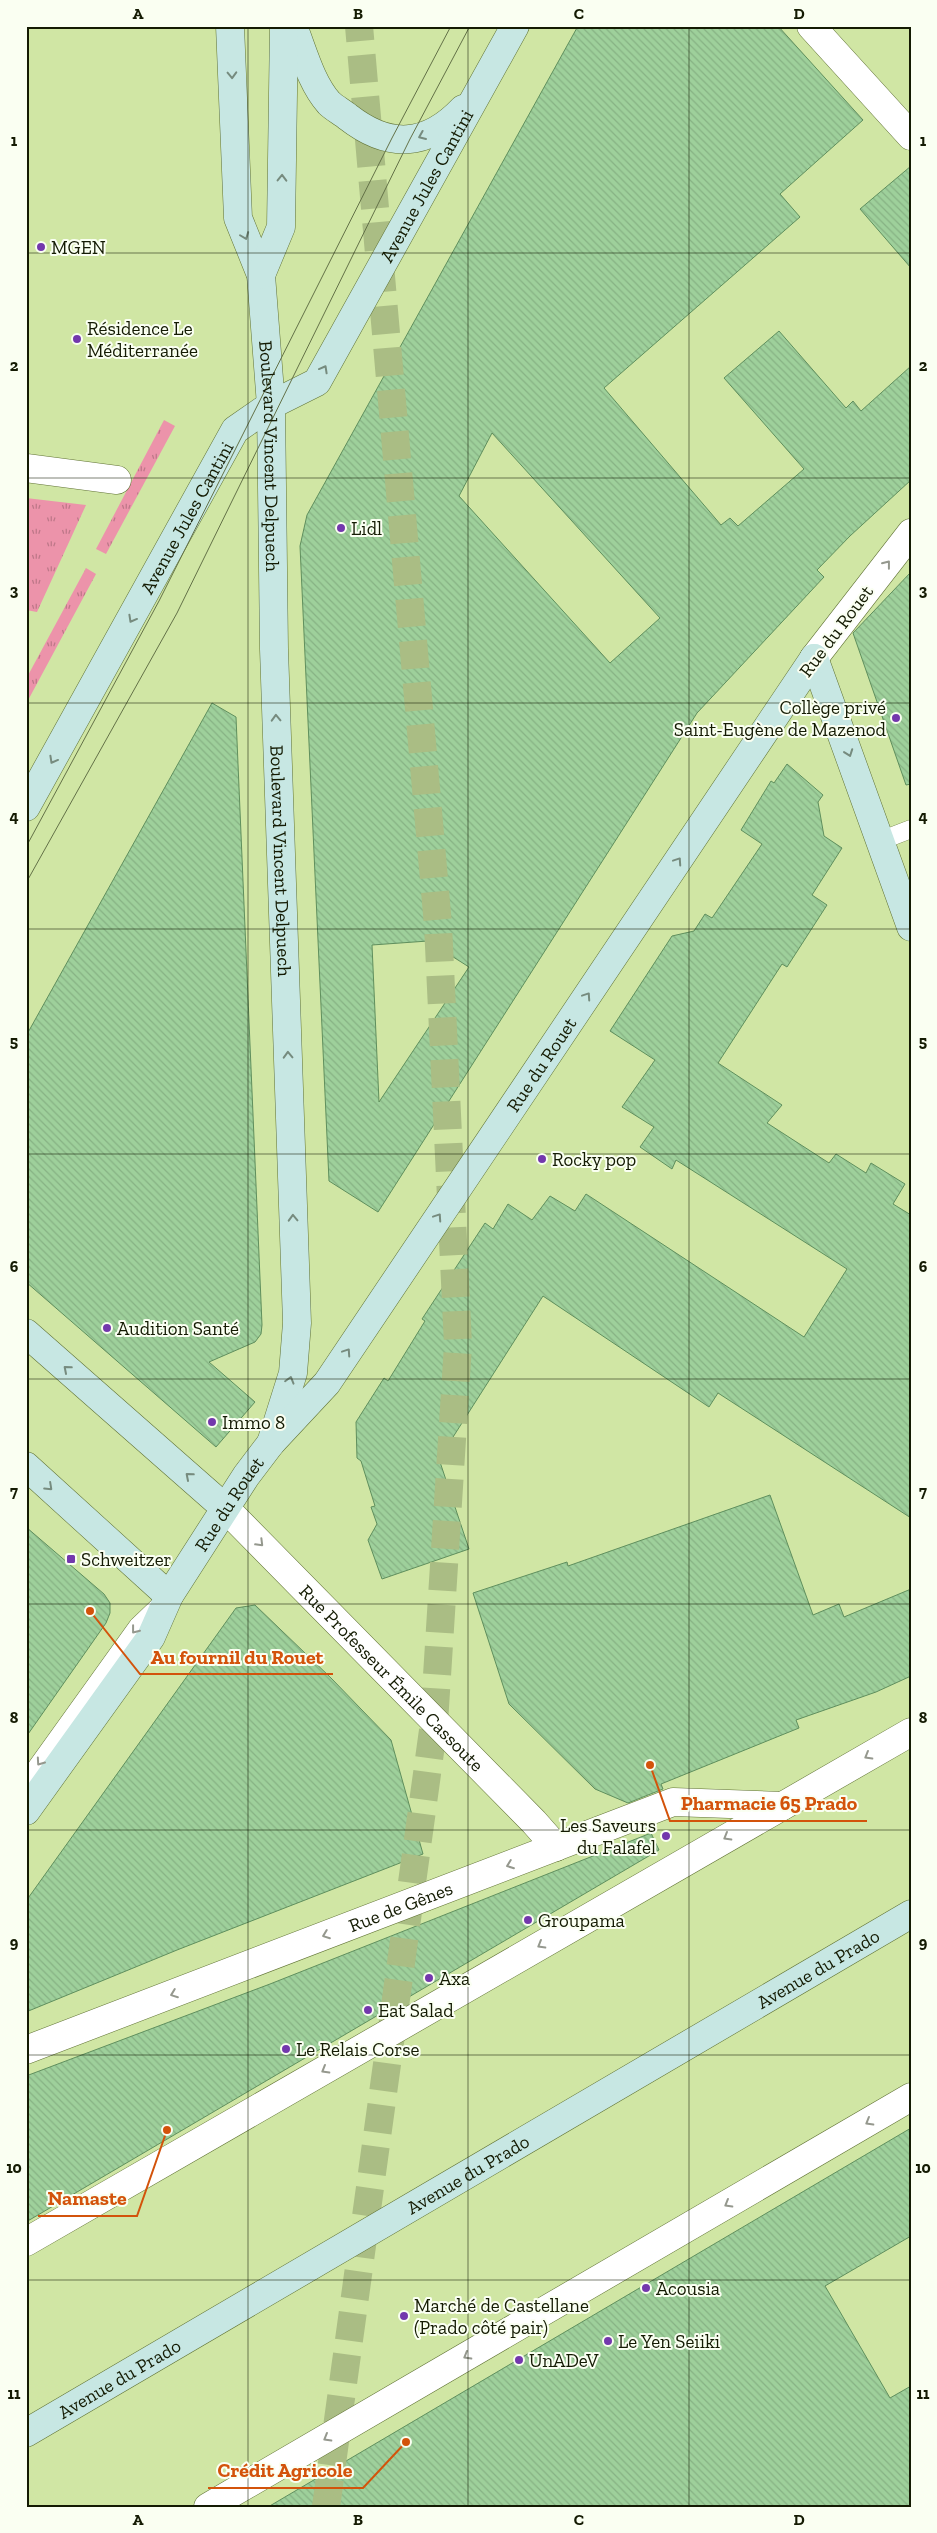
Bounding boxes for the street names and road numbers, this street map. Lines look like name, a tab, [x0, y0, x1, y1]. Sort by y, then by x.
street label: Avenue Jules Cantini	[375, 105, 478, 266]
street label: Boulevard Vincent Delpuech	[255, 340, 285, 572]
street label: Avenue Jules Cantini	[135, 437, 238, 598]
street label: Rue du Rouet	[794, 581, 878, 681]
street label: Boulevard Vincent Delpuech	[266, 745, 297, 977]
street label: Rue du Rouet	[501, 1013, 581, 1116]
street label: Rue du Rouet	[189, 1452, 268, 1556]
street label: Rue Professeur Émile Cassoute	[295, 1579, 489, 1776]
street label: Rue de Gênes	[345, 1876, 456, 1937]
street label: Avenue du Prado	[752, 1924, 884, 2014]
street label: Avenue du Prado	[402, 2129, 533, 2219]
street label: Avenue du Prado	[54, 2333, 185, 2423]

